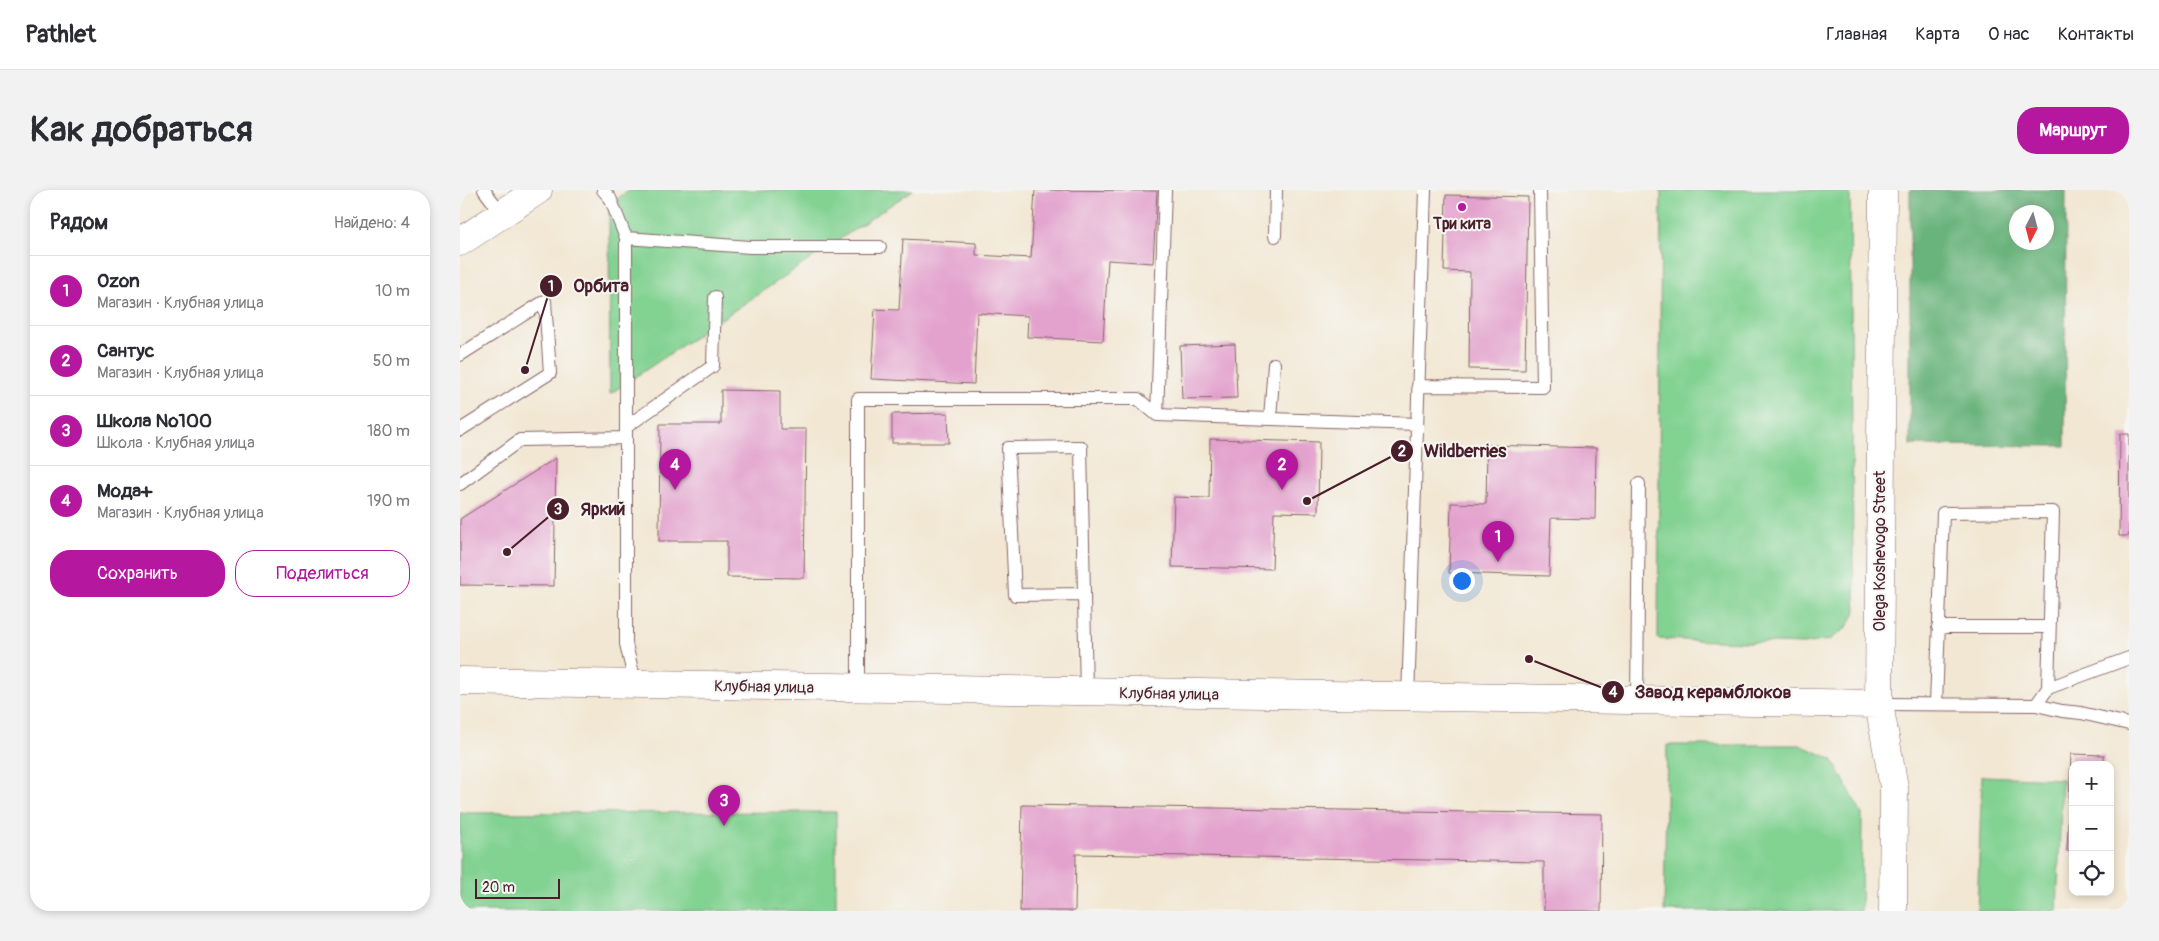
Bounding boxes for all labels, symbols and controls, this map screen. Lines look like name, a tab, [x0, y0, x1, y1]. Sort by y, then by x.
text: Pathlet	[25, 20, 96, 49]
text: Главная	[1826, 23, 1887, 46]
text: Карта	[1915, 23, 1960, 46]
text: О нас	[1988, 23, 2030, 46]
text: Контакты	[2058, 23, 2134, 46]
button: Маршрут	[2017, 107, 2129, 154]
text: Как добраться	[30, 108, 253, 152]
marker: Три кита	[1456, 201, 1468, 213]
north arrow	[2009, 205, 2054, 250]
text: Рядом	[50, 209, 108, 236]
text: Найдено: 4	[334, 213, 410, 233]
place label: Три кита	[1432, 214, 1491, 234]
text: Ozon	[97, 269, 140, 293]
callout: Орбита	[539, 269, 639, 302]
text: Орбита	[573, 275, 629, 298]
text: 1	[548, 277, 554, 296]
text: 1	[63, 281, 69, 301]
text: 10 m	[375, 281, 410, 301]
text: Магазин · Клубная улица	[97, 293, 264, 313]
text: Сантус	[97, 339, 154, 363]
text: 2	[62, 351, 70, 371]
text: 50 m	[373, 351, 410, 371]
text: Магазин · Клубная улица	[97, 363, 264, 383]
text: Школа №100	[97, 409, 212, 433]
text: 3	[62, 421, 70, 441]
text: 180 m	[367, 421, 410, 441]
text: Школа · Клубная улица	[97, 433, 255, 453]
callout: Wildberries	[1389, 434, 1517, 467]
text: Wildberries	[1424, 440, 1507, 463]
text: 2	[1398, 442, 1406, 461]
pin: 4	[659, 449, 691, 490]
pin: 2	[1266, 449, 1298, 490]
street label: Olega Koshevogo Street	[1870, 470, 1890, 631]
text: Мода+	[97, 479, 152, 503]
text: 4	[61, 491, 71, 511]
text: 190 m	[367, 491, 410, 511]
callout: Яркий	[545, 492, 635, 525]
text: Яркий	[581, 498, 625, 521]
text: 3	[554, 500, 562, 519]
text: Магазин · Клубная улица	[97, 503, 264, 523]
pin: 1	[1482, 521, 1514, 562]
button: Сохранить	[50, 550, 225, 597]
button: Поделиться	[235, 550, 410, 597]
your location	[1449, 568, 1475, 594]
callout: Завод керамблоков	[1600, 675, 1802, 708]
street label: Клубная улица	[714, 676, 814, 698]
text: Завод керамблоков	[1635, 681, 1791, 704]
street label: Клубная улица	[1119, 683, 1219, 705]
text: 4	[1609, 683, 1618, 702]
map controls	[2069, 761, 2114, 896]
button: +	[2069, 761, 2114, 806]
pin: 3	[708, 785, 740, 826]
button: −	[2069, 806, 2114, 851]
button: locate	[2069, 851, 2114, 896]
scale bar	[475, 876, 560, 899]
text: 20 m	[482, 879, 515, 896]

